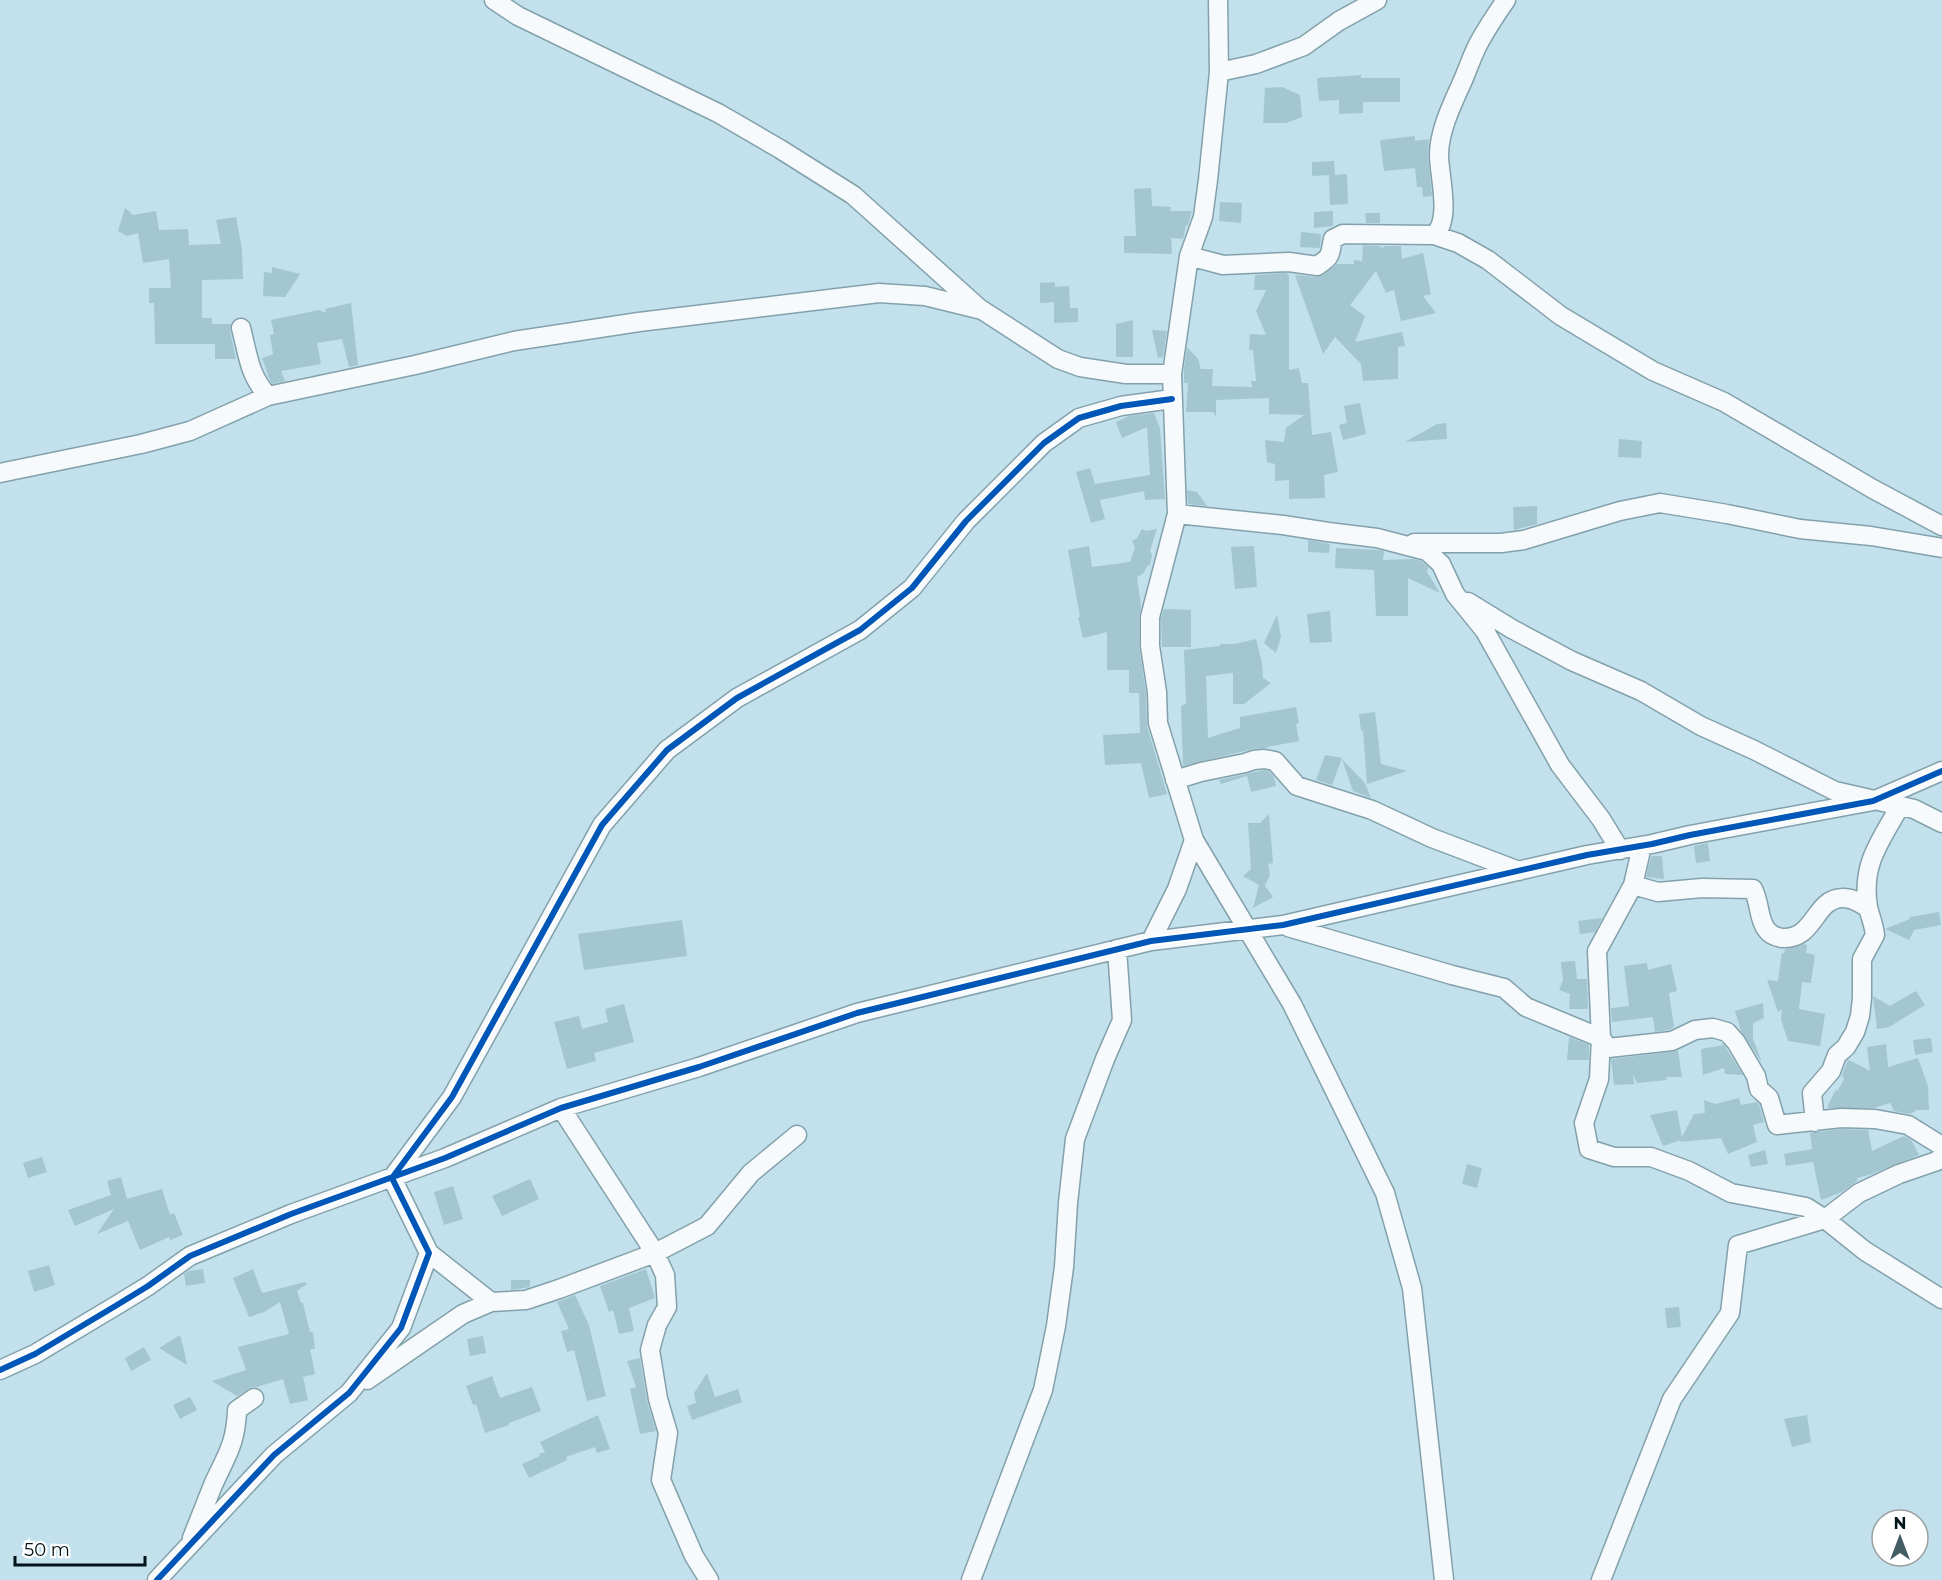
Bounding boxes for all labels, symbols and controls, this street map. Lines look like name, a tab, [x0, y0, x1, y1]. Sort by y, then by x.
north arrow	[1870, 1508, 1930, 1568]
text: N	[1894, 1514, 1906, 1533]
scale bar	[15, 1529, 146, 1567]
text: 50 m	[24, 1539, 70, 1561]

